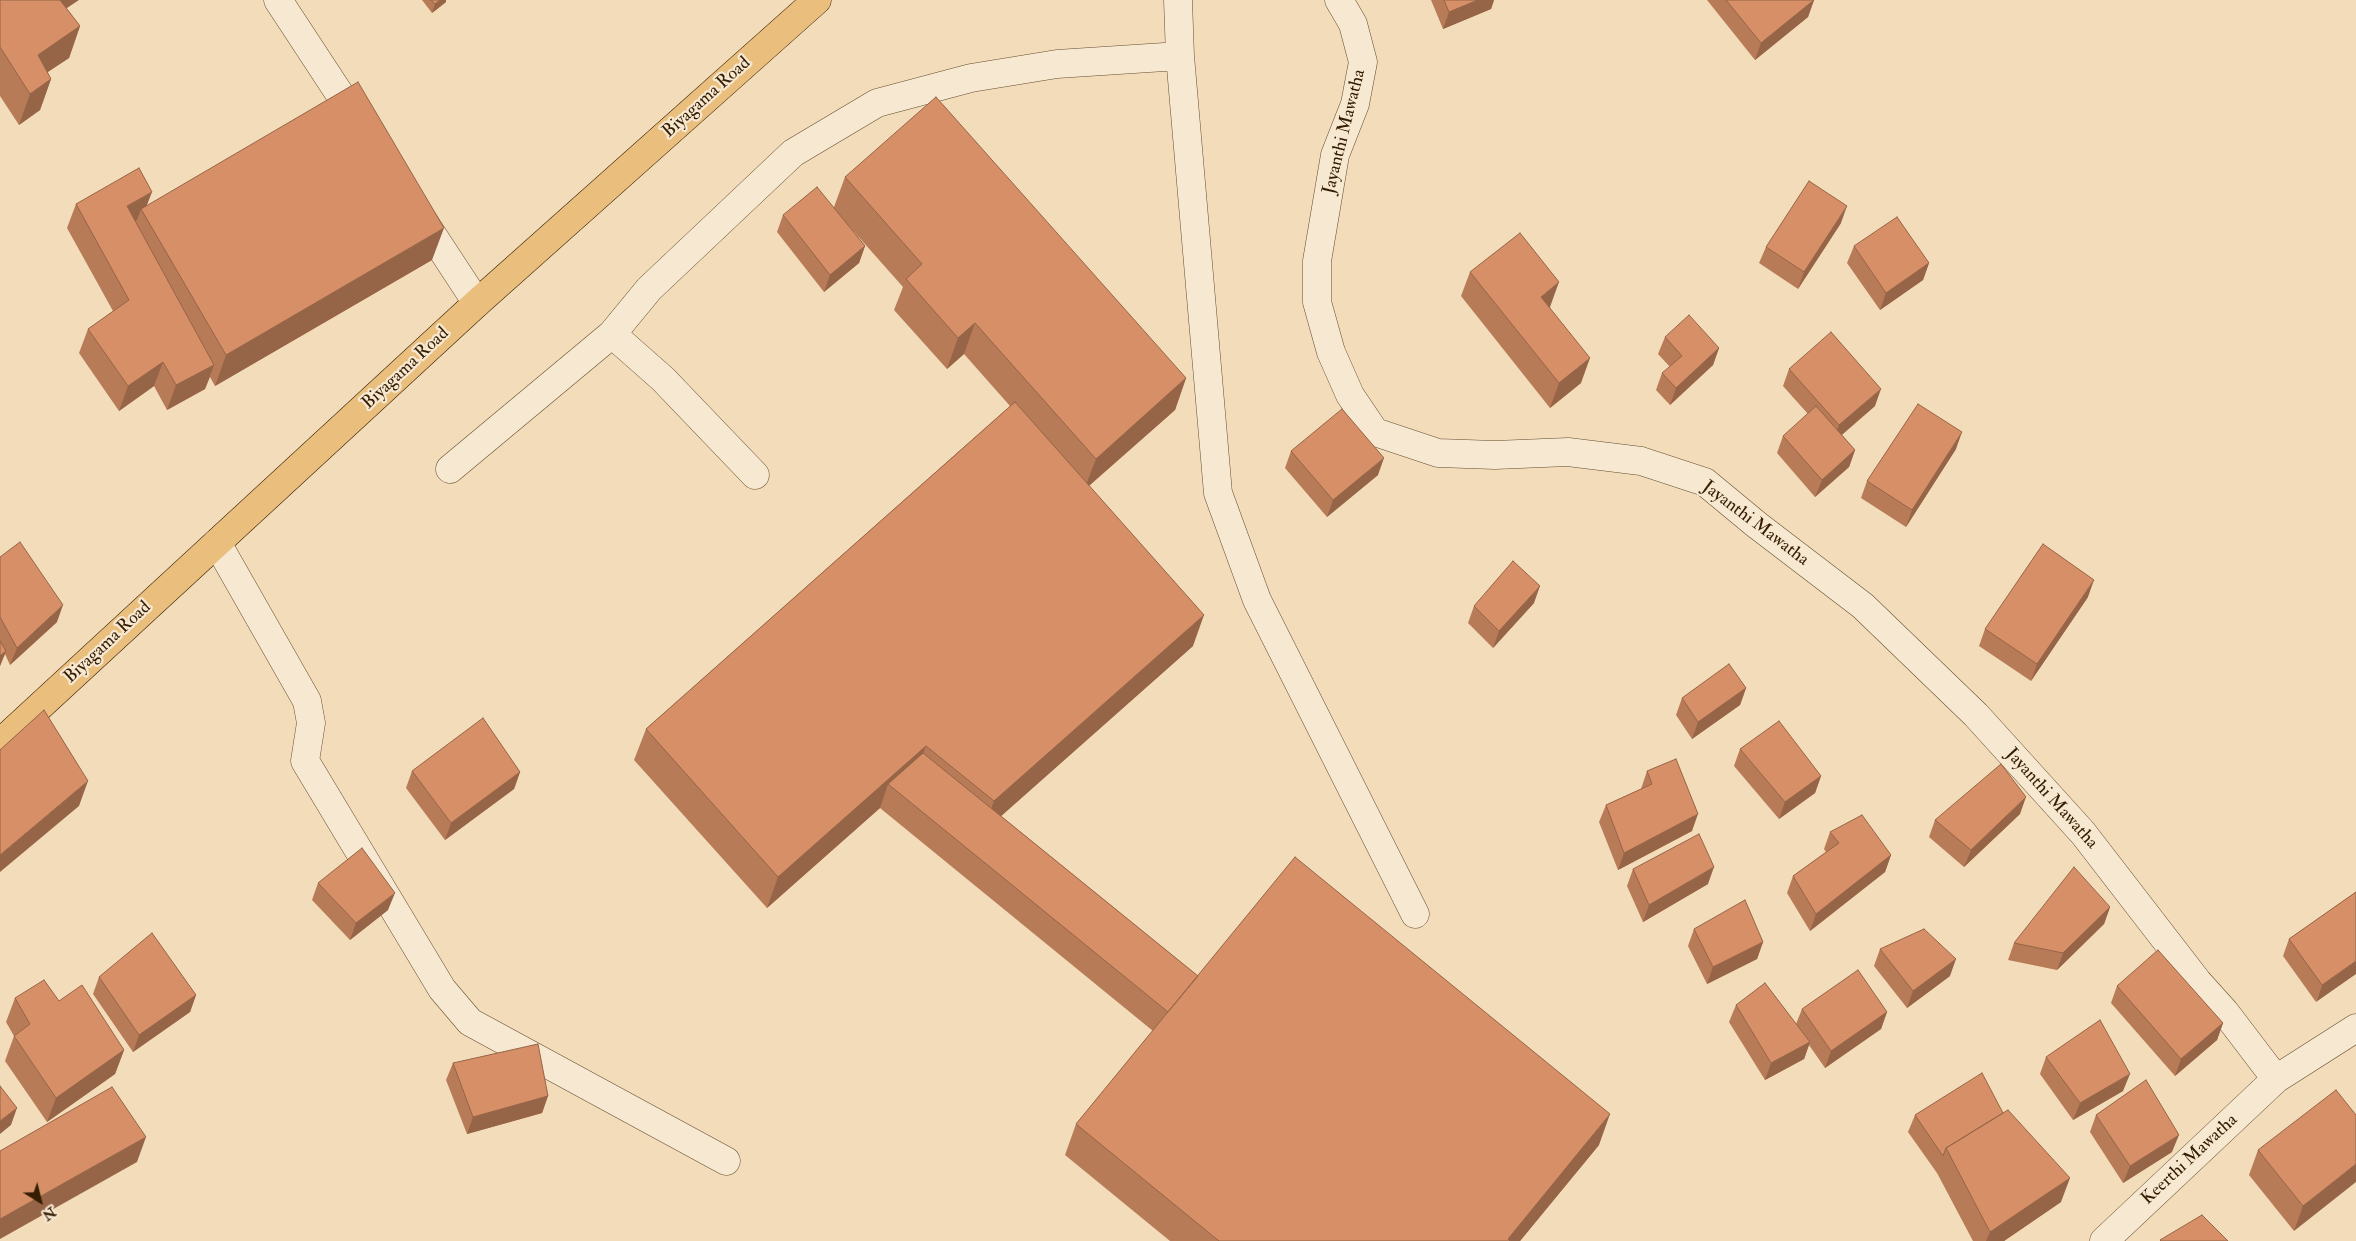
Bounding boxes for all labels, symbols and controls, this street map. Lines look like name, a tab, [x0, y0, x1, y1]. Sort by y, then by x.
street label: Biyagama Road	[659, 53, 755, 143]
street label: Jayanthi Mawatha	[1319, 67, 1371, 197]
street label: Biyagama Road	[358, 323, 454, 415]
street label: Jayanthi Mawatha	[1697, 477, 1813, 571]
street label: Biyagama Road	[60, 597, 156, 689]
street label: Jayanthi Mawatha	[2000, 744, 2102, 854]
street label: Keerthi Mawatha	[2137, 1110, 2243, 1210]
north arrow	[15, 1176, 65, 1226]
text: N	[39, 1203, 59, 1224]

